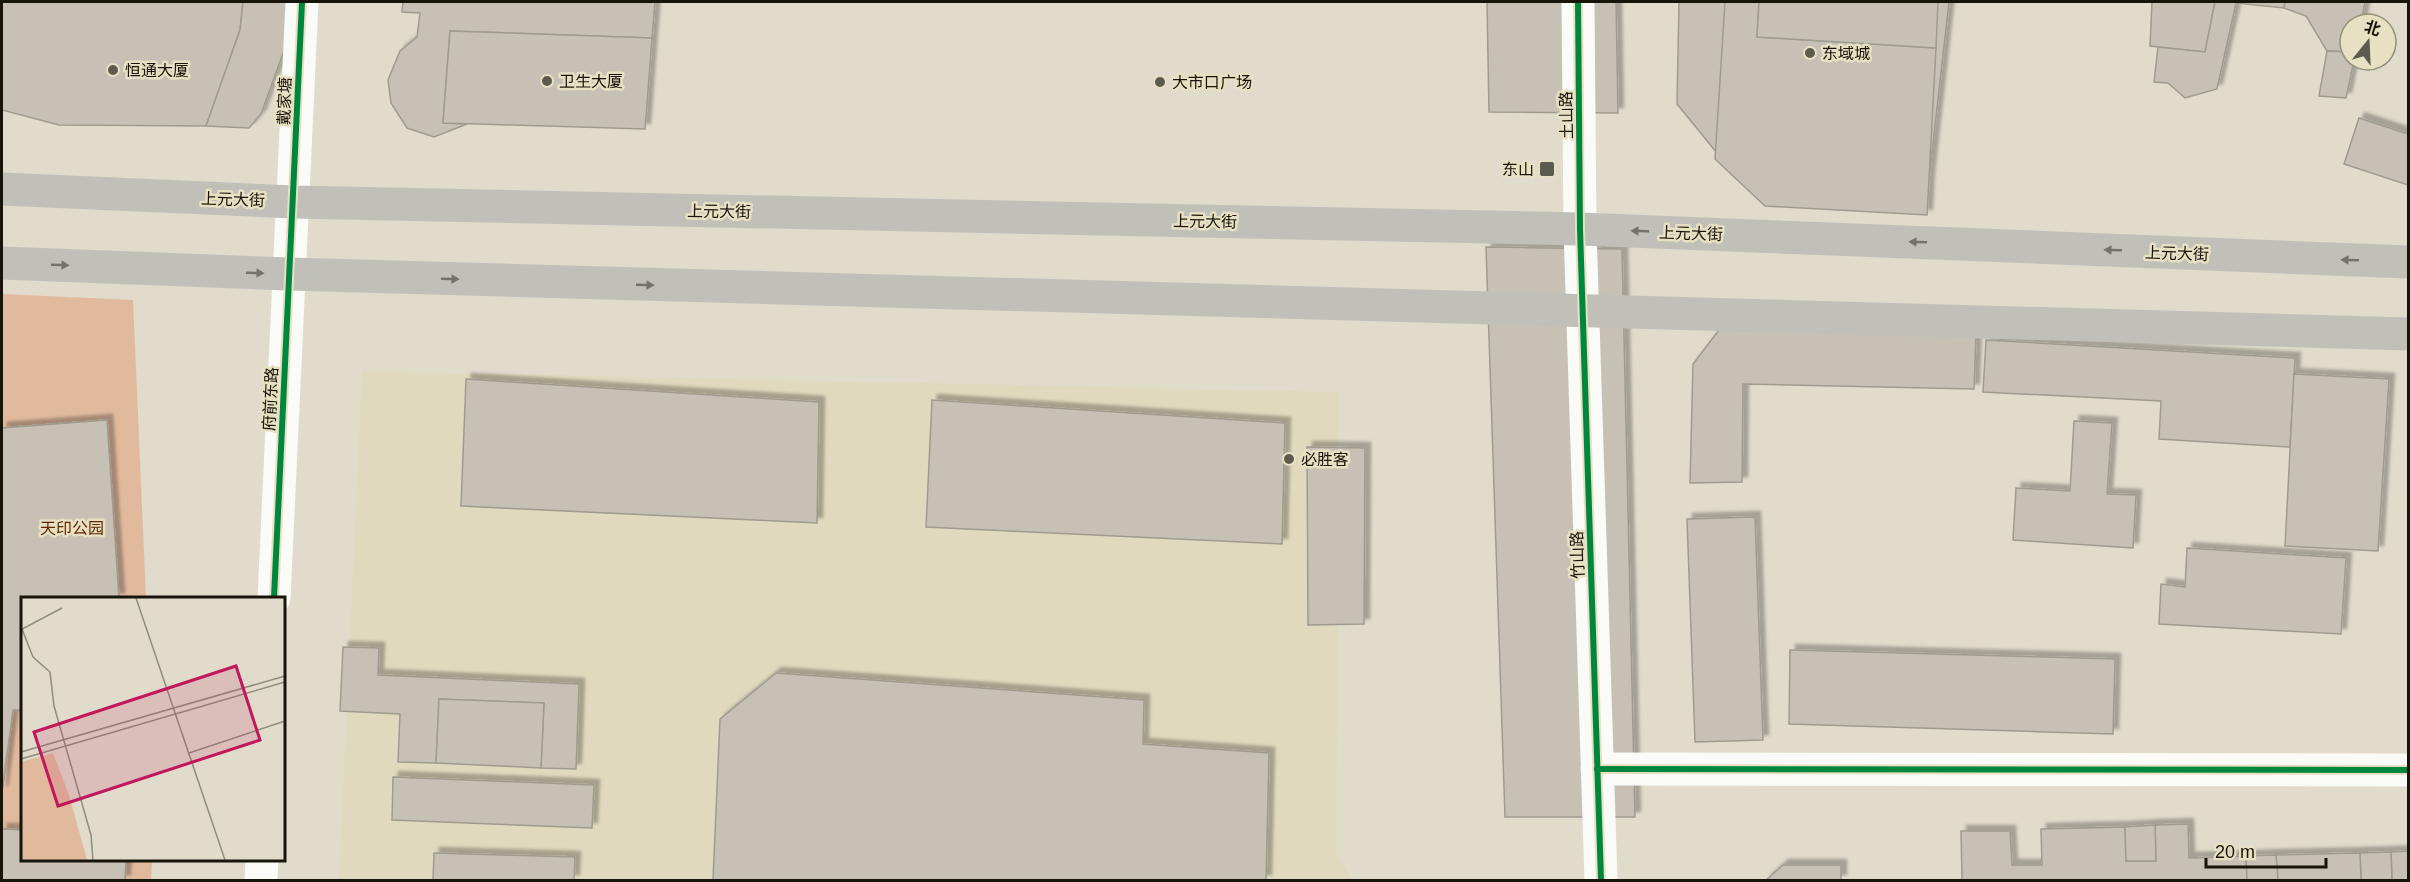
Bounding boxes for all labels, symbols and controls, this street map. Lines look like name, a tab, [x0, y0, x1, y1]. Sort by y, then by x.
north arrow	[2338, 12, 2398, 72]
text: 北	[2362, 18, 2383, 39]
place label: 东域城	[1822, 45, 1870, 62]
marker: 东域城	[1803, 46, 1817, 60]
place label: 恒通大厦	[125, 62, 189, 79]
marker: 恒通大厦	[106, 63, 120, 77]
place label: 卫生大厦	[559, 73, 623, 90]
marker: 卫生大厦	[540, 74, 554, 88]
place label: 大市口广场	[1172, 74, 1252, 91]
marker: 大市口广场	[1153, 75, 1167, 89]
street label: 戴家塘	[275, 77, 294, 125]
street label: 土山路	[1558, 91, 1575, 139]
marker: 东山	[1538, 160, 1556, 178]
place label: 东山	[1502, 161, 1534, 178]
street label: 上元大街	[201, 190, 265, 209]
street label: 上元大街	[687, 202, 751, 221]
street label: 上元大街	[1173, 212, 1237, 231]
street label: 上元大街	[1659, 224, 1723, 243]
one-way arrow	[1630, 227, 1649, 236]
one-way arrow	[1909, 238, 1928, 247]
street label: 上元大街	[2145, 244, 2209, 263]
one-way arrow	[2104, 246, 2123, 255]
one-way arrow	[2341, 255, 2360, 264]
one-way arrow	[50, 261, 69, 270]
one-way arrow	[245, 269, 264, 278]
one-way arrow	[440, 274, 459, 284]
one-way arrow	[635, 280, 654, 289]
street label: 府前东路	[260, 367, 281, 431]
place label: 必胜客	[1301, 451, 1349, 468]
marker: 必胜客	[1282, 452, 1296, 466]
park label: 天印公园	[40, 520, 104, 537]
street label: 竹山路	[1568, 531, 1587, 579]
inset map	[21, 597, 285, 861]
scale bar	[2206, 831, 2326, 869]
text: 20 m	[2215, 842, 2255, 862]

